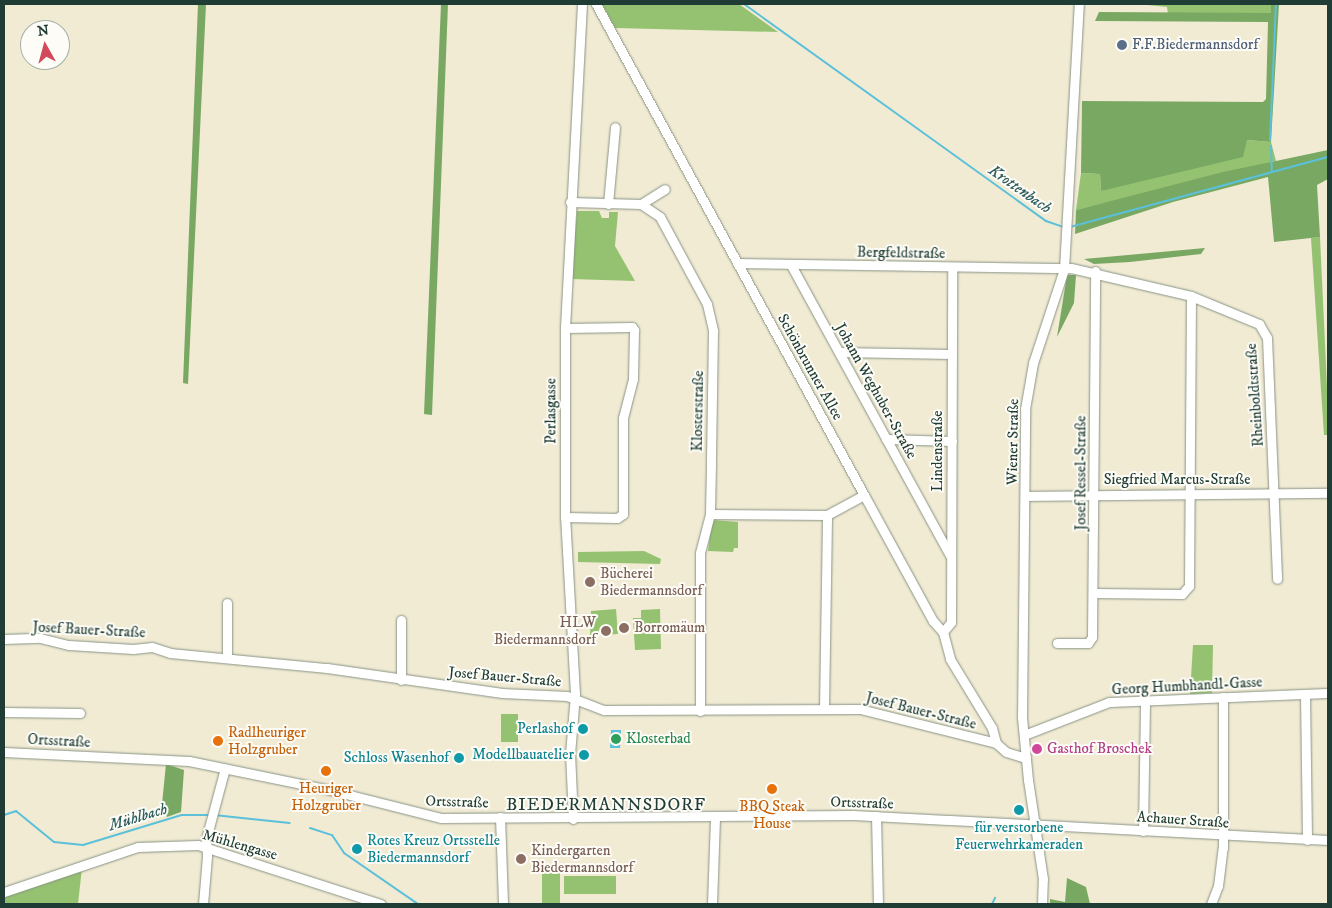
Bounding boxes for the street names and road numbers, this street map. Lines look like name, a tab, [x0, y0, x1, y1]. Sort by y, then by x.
street label: Bergfeldstraße	[857, 243, 945, 263]
street label: Schönbrunner Allee	[773, 311, 847, 423]
street label: Johann Weghuber-Straße	[831, 320, 921, 462]
street label: Rheinboldtstraße	[1242, 343, 1268, 447]
street label: Klosterstraße	[688, 370, 708, 452]
street label: Perlasgasse	[542, 378, 560, 444]
street label: Wiener Straße	[1003, 399, 1023, 485]
street label: Lindenstraße	[929, 410, 947, 492]
street label: Josef Ressel-Straße	[1072, 415, 1090, 531]
street label: Siegfried Marcus-Straße	[1104, 471, 1250, 489]
street label: Josef Bauer-Straße	[32, 618, 146, 642]
street label: Josef Bauer-Straße	[448, 663, 562, 691]
street label: Georg Humbhandl-Gasse	[1111, 673, 1263, 699]
street label: Josef Bauer-Straße	[864, 689, 978, 733]
street label: Ortsstraße	[27, 730, 91, 752]
street label: Ortsstraße	[425, 792, 489, 812]
street label: Ortsstraße	[830, 793, 894, 813]
street label: Achauer Straße	[1136, 808, 1230, 832]
street label: Mühlengasse	[200, 826, 280, 864]

